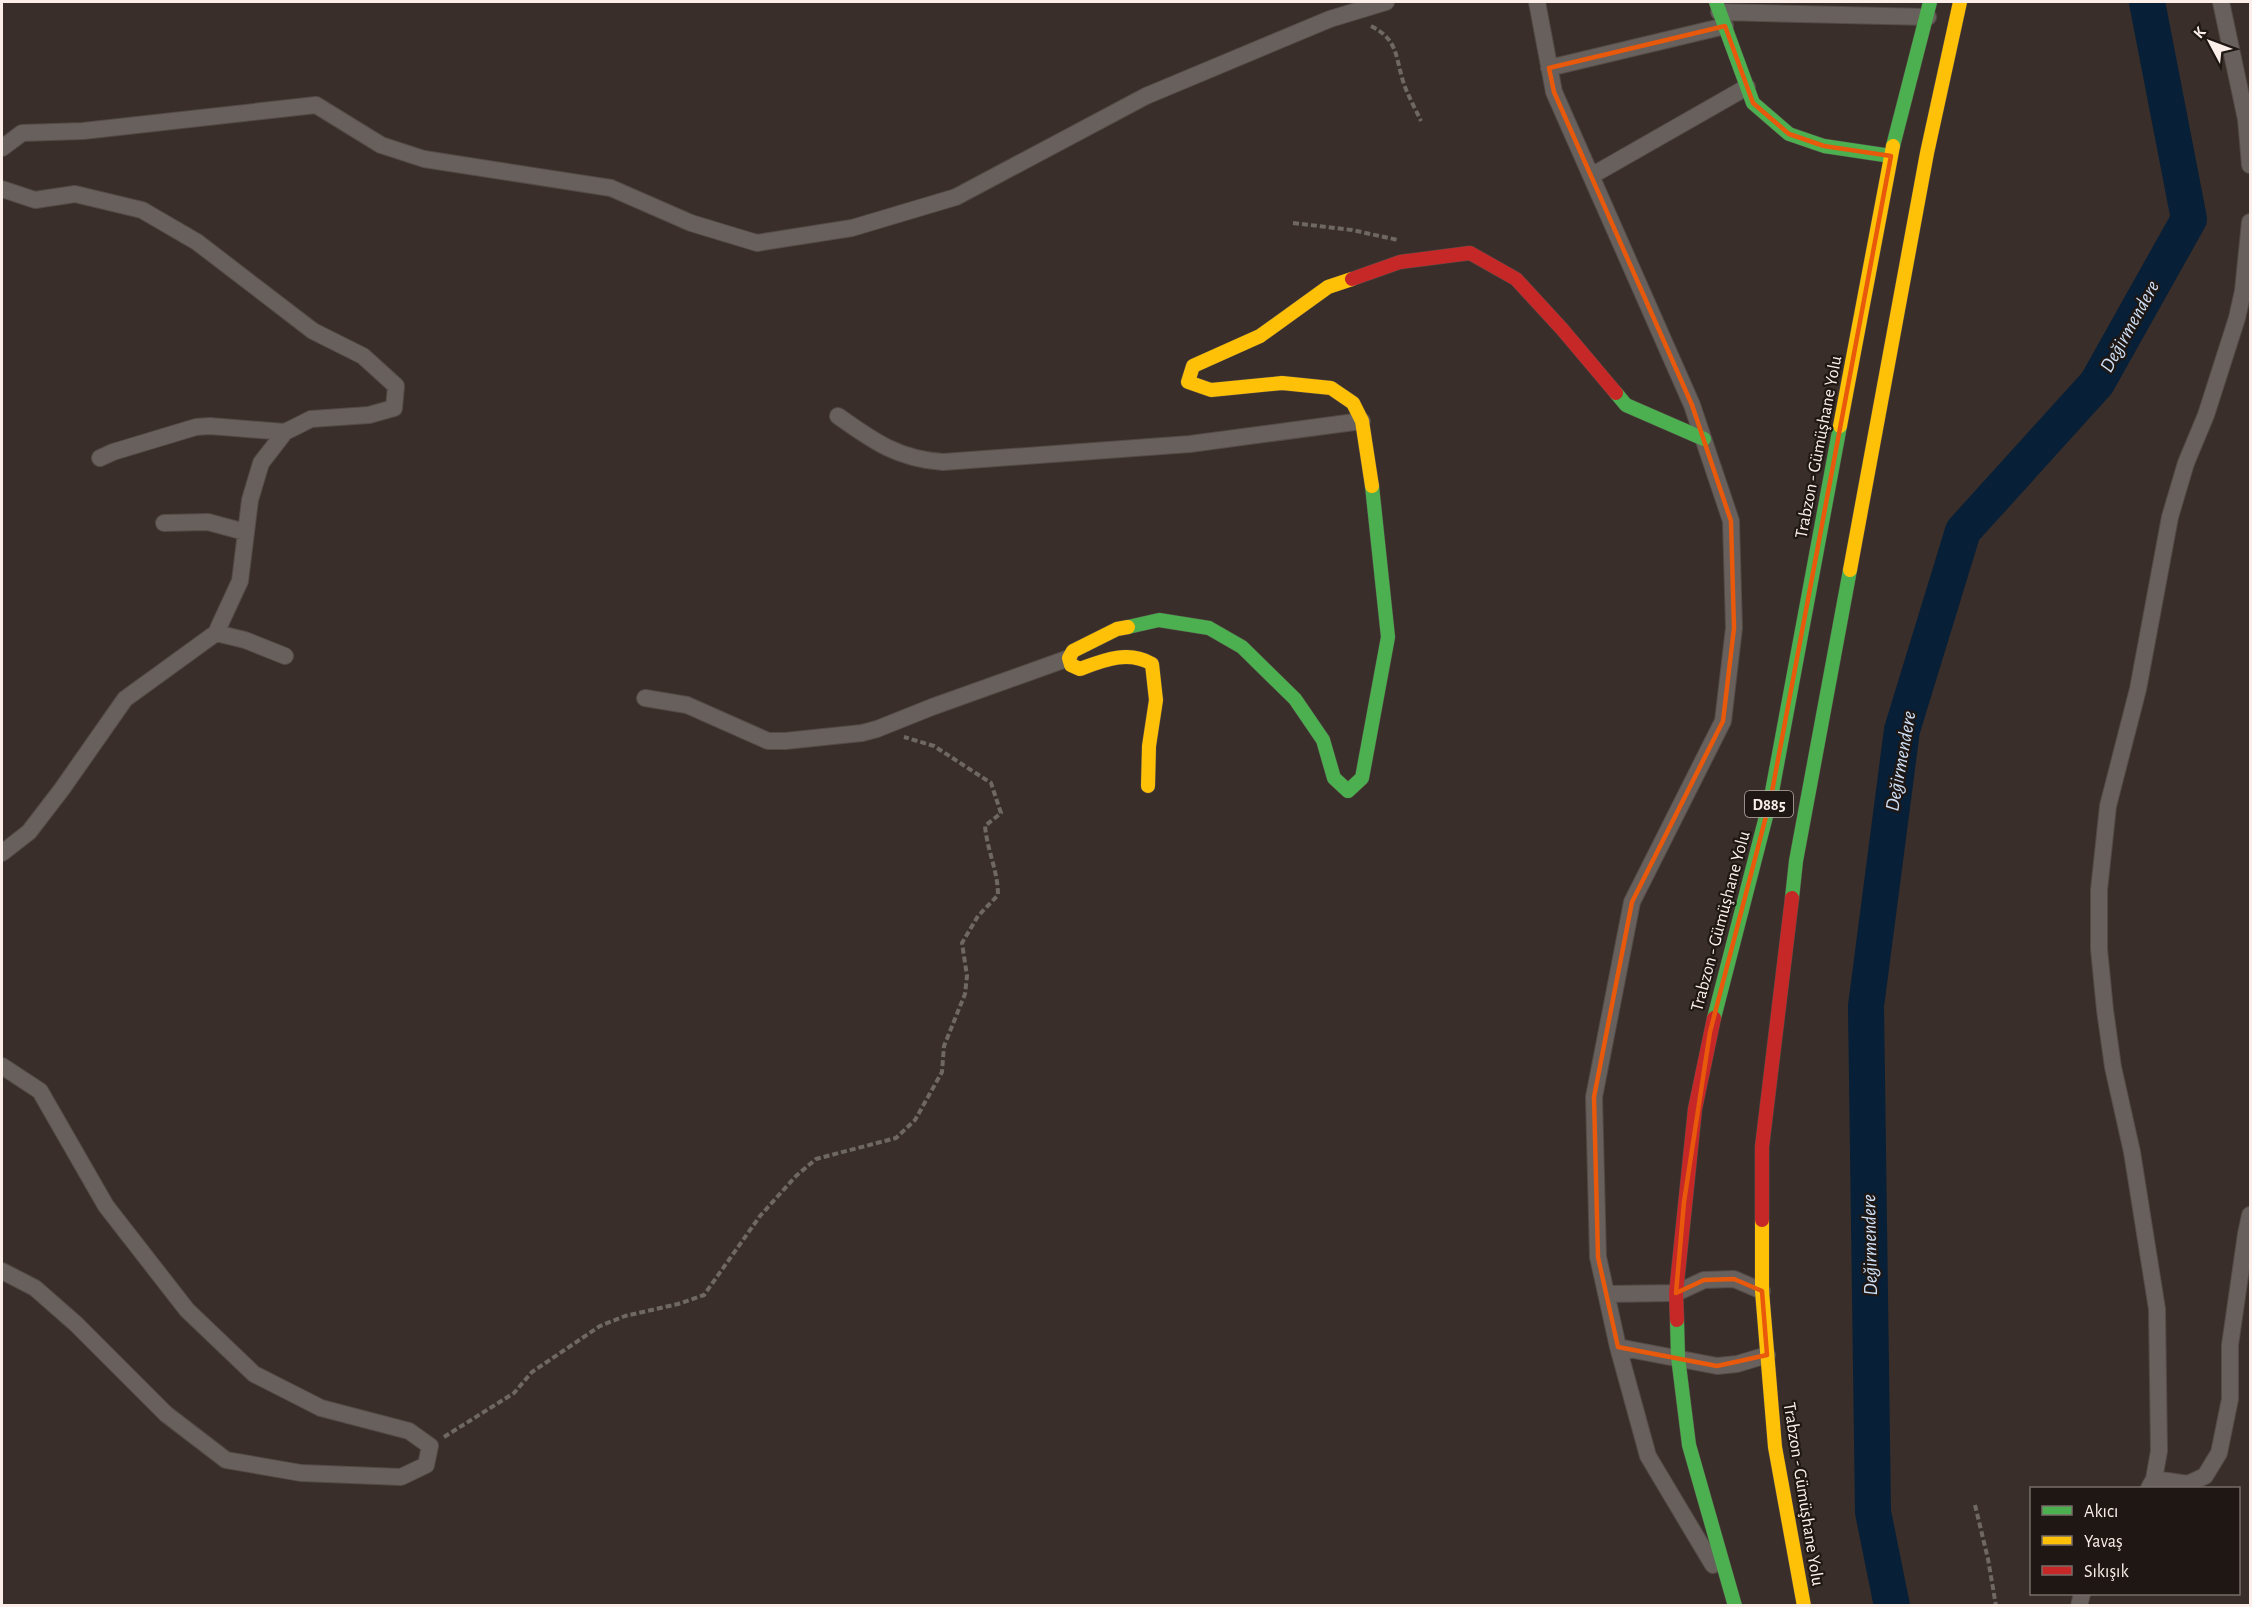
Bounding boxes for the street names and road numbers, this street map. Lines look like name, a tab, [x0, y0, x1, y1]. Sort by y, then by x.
street label: Trabzon - Gümüşhane Yolu	[1792, 354, 1846, 540]
road number: D885	[1745, 791, 1793, 817]
street label: Trabzon - Gümüşhane Yolu	[1688, 829, 1754, 1013]
street label: Trabzon - Gümüşhane Yolu	[1780, 1401, 1826, 1587]

